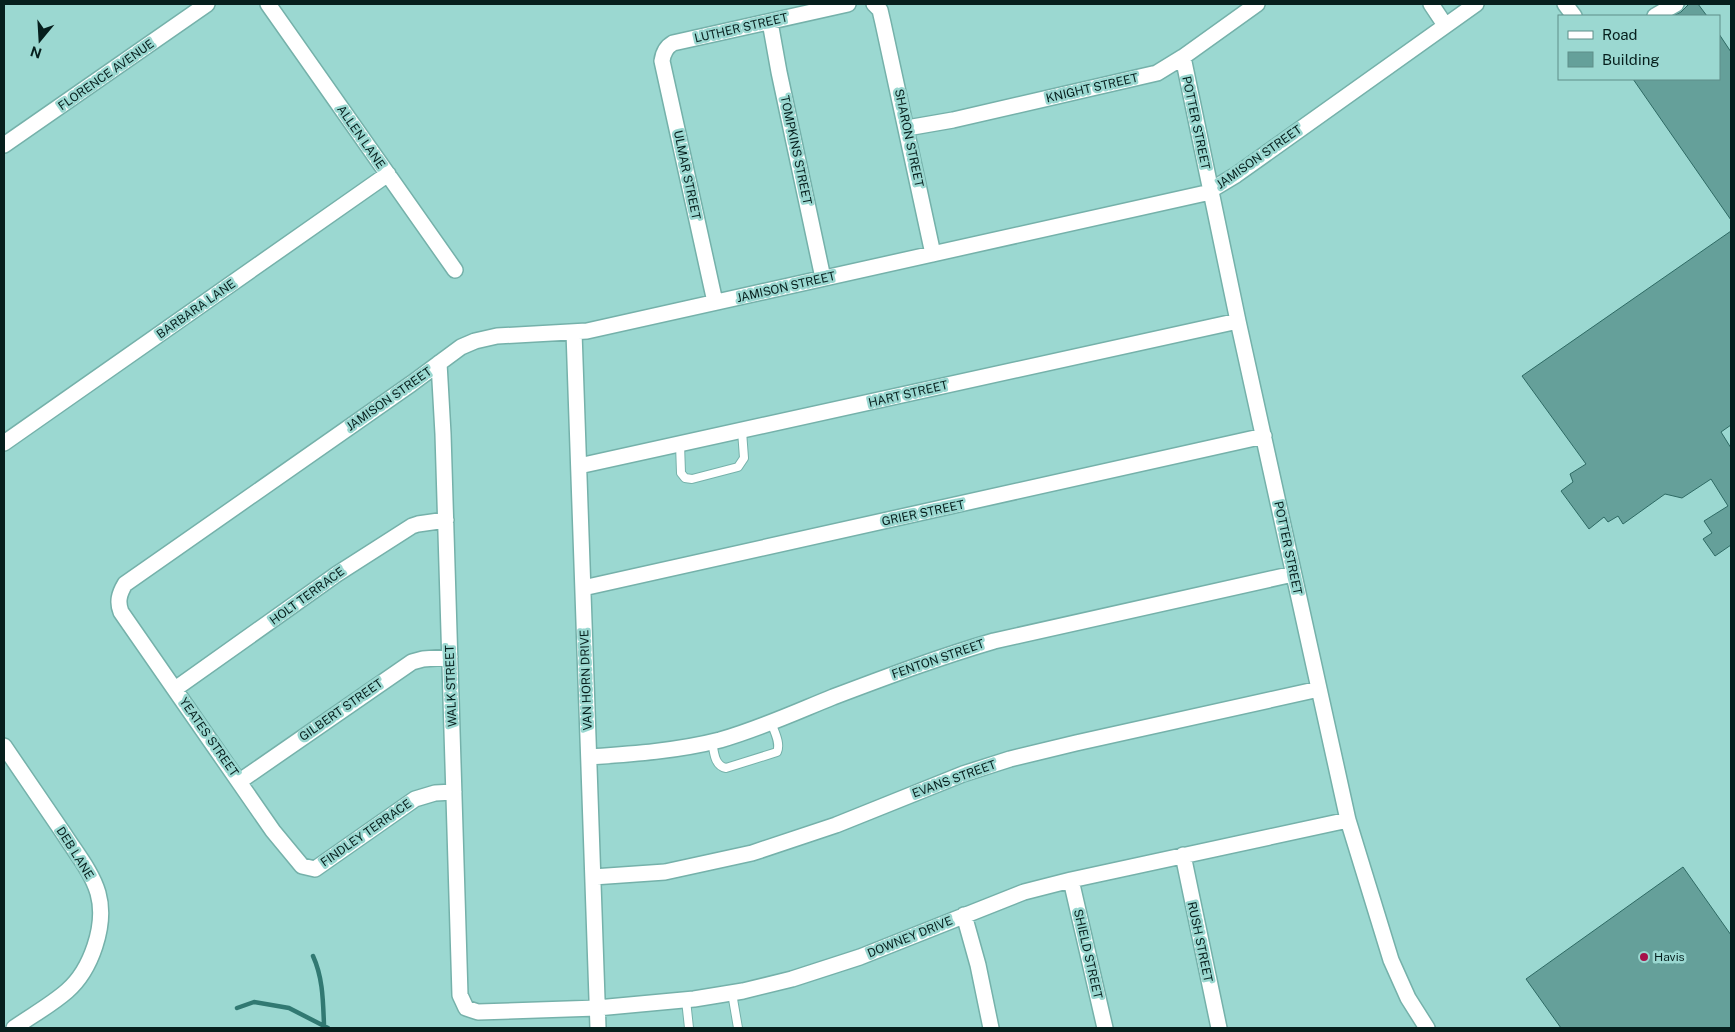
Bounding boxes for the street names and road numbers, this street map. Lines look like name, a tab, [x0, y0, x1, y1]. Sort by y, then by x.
street label: LUTHER STREET	[693, 10, 789, 46]
street label: FLORENCE AVENUE	[55, 37, 157, 113]
street label: KNIGHT STREET	[1045, 71, 1139, 105]
street label: POTTER STREET	[1179, 75, 1213, 171]
street label: SHARON STREET	[892, 88, 926, 188]
street label: TOMPKINS STREET	[778, 94, 814, 206]
street label: ALLEN LANE	[334, 103, 388, 171]
street label: JAMISON STREET	[1214, 122, 1304, 192]
street label: ULMAR STREET	[671, 129, 703, 221]
street label: JAMISON STREET	[735, 269, 837, 305]
street label: BARBARA LANE	[154, 277, 238, 341]
street label: JAMISON STREET	[344, 364, 434, 434]
street label: HART STREET	[867, 378, 949, 410]
street label: GRIER STREET	[880, 497, 966, 529]
street label: POTTER STREET	[1271, 500, 1305, 596]
street label: HOLT TERRACE	[267, 564, 347, 628]
street label: VAN HORN DRIVE	[577, 629, 595, 731]
street label: FENTON STREET	[890, 637, 986, 681]
street label: WALK STREET	[443, 645, 459, 727]
street label: GILBERT STREET	[297, 676, 385, 744]
street label: YEATES STREET	[177, 695, 241, 779]
street label: EVANS STREET	[910, 757, 998, 801]
street label: FINDLEY TERRACE	[318, 796, 414, 870]
street label: DEB LANE	[53, 824, 97, 882]
street label: RUSH STREET	[1185, 901, 1215, 983]
street label: SHIELD STREET	[1071, 908, 1105, 1000]
street label: DOWNEY DRIVE	[865, 914, 955, 960]

